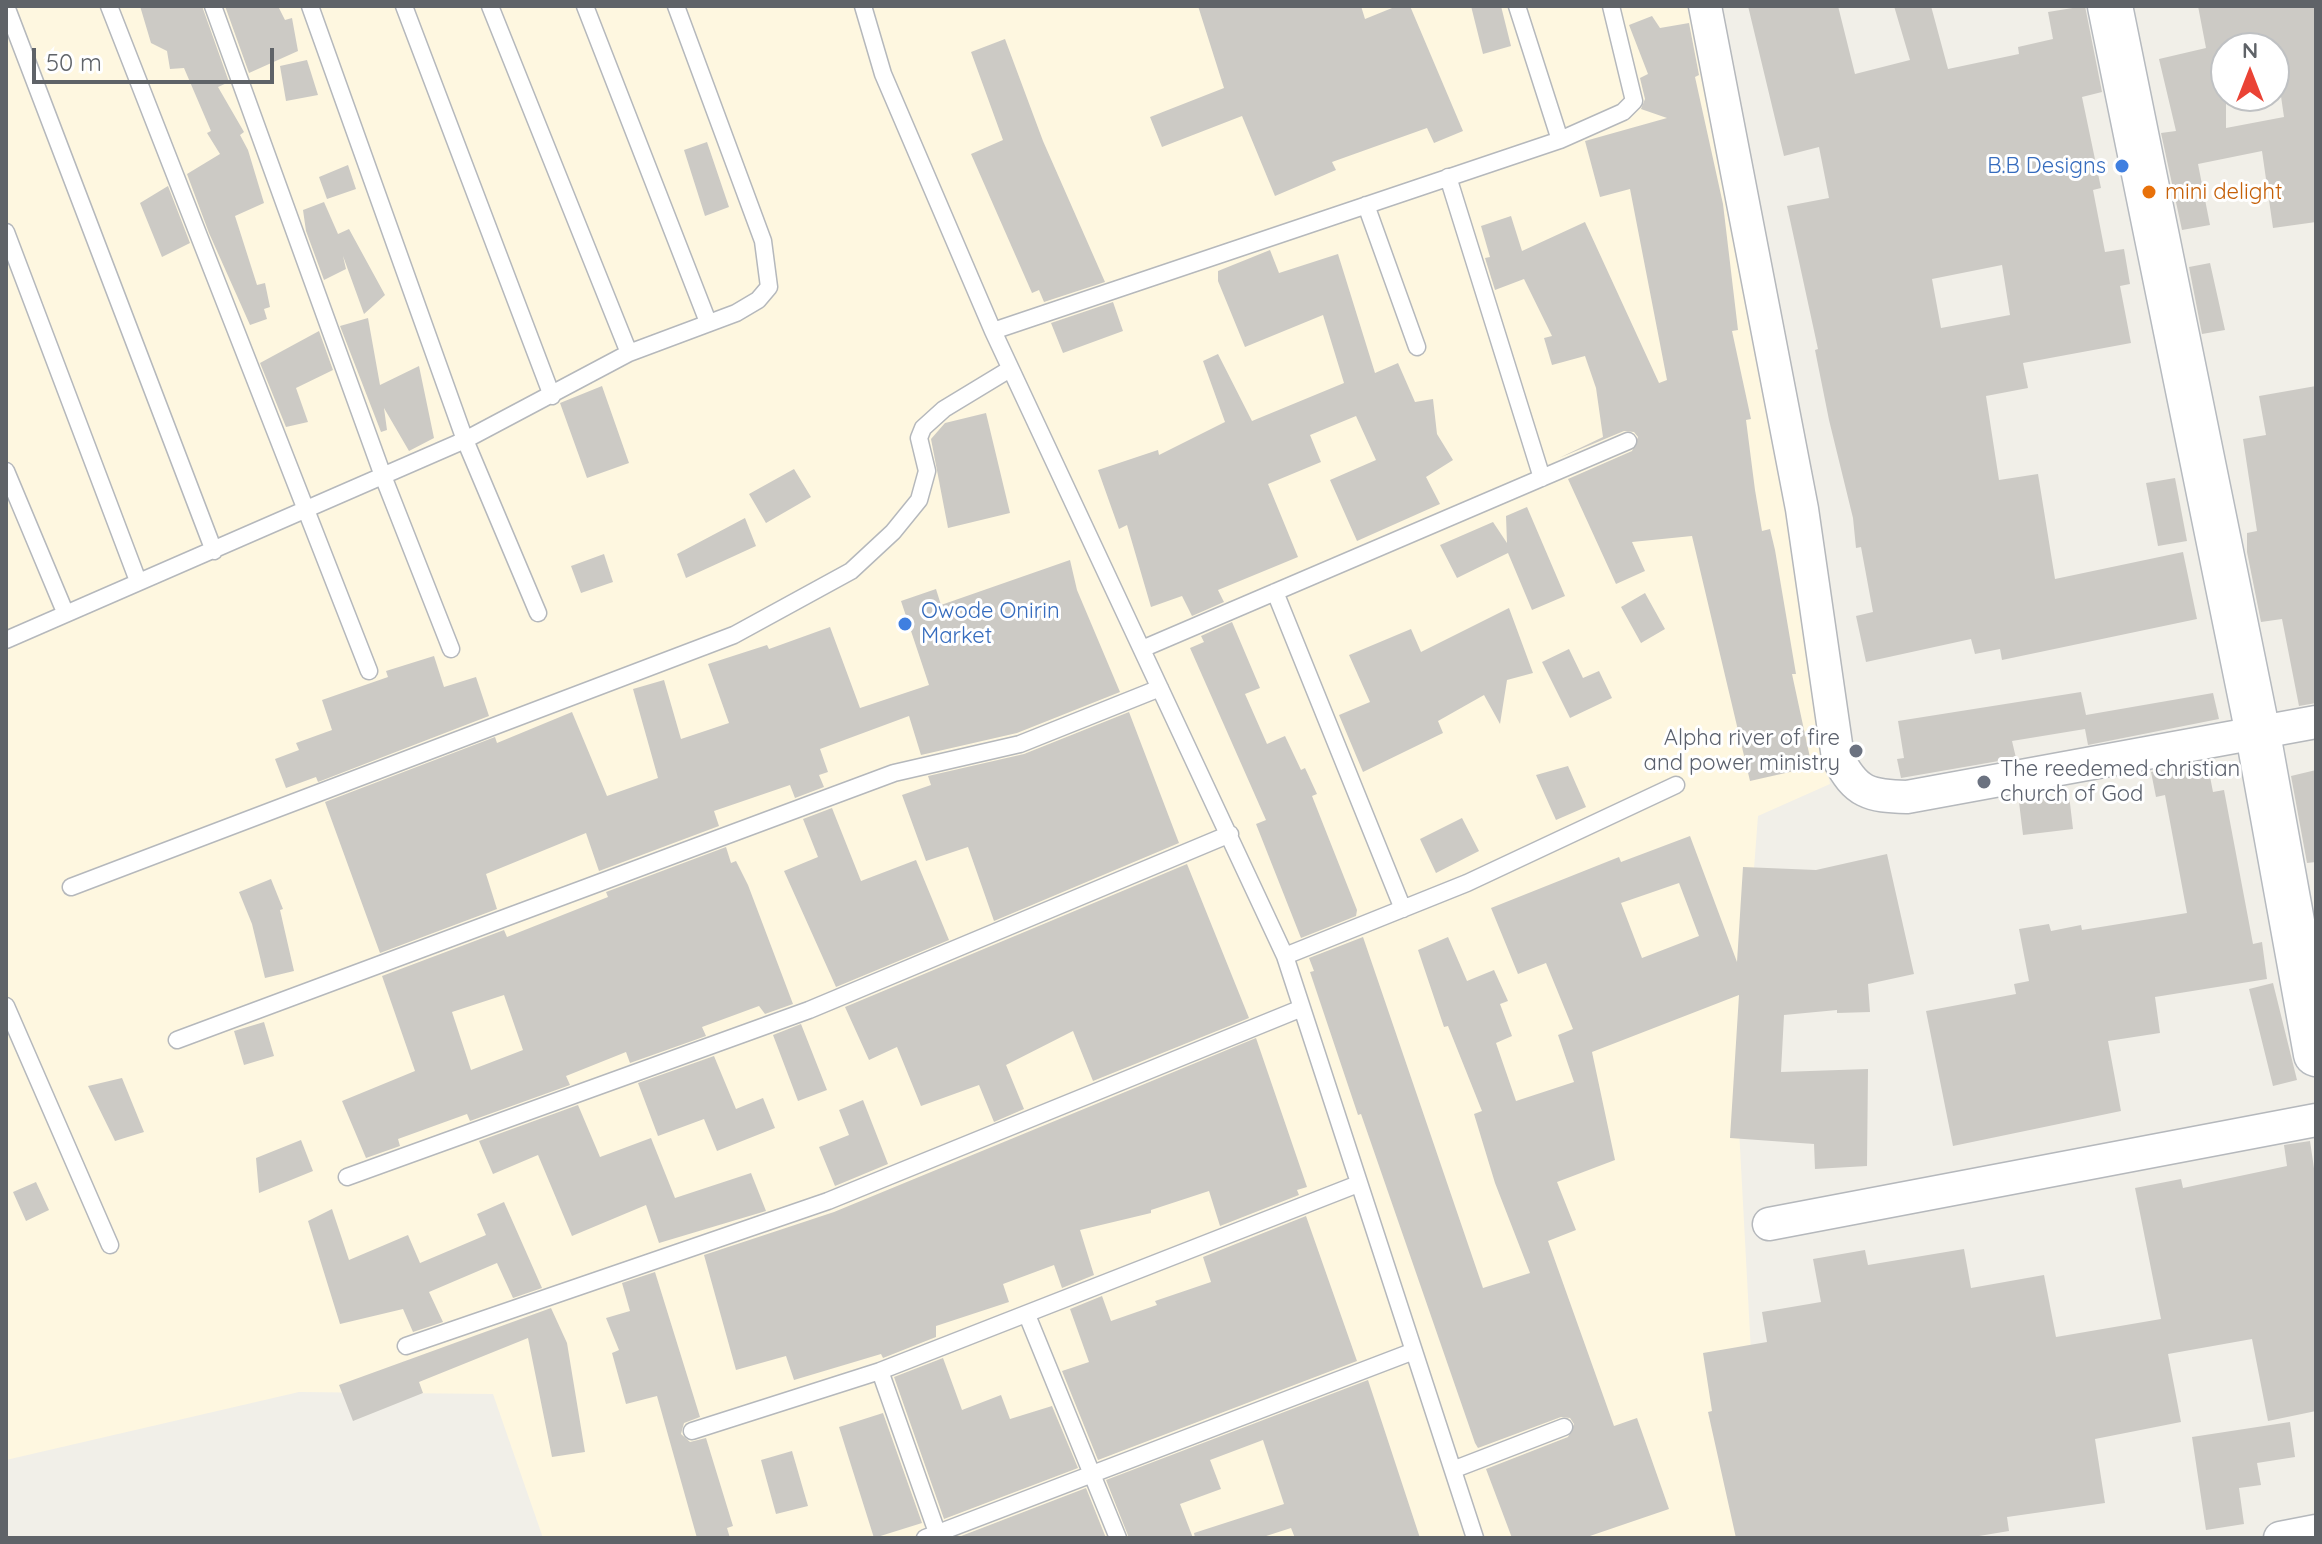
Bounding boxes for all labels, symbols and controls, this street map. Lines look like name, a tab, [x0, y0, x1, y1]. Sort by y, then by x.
scale bar	[36, 32, 278, 82]
north arrow	[2210, 32, 2290, 112]
text: N	[2242, 36, 2258, 64]
text: 50 m	[46, 47, 102, 77]
place label: B.B Designs	[1987, 153, 2106, 179]
marker: B.B Designs	[2113, 157, 2131, 175]
place label: mini delight	[2165, 179, 2282, 205]
marker: mini delight	[2140, 183, 2158, 201]
place label: Owode Onirin Market	[921, 598, 1060, 650]
marker: Owode Onirin Market	[896, 615, 914, 633]
place label: Alpha river of fire and power ministry	[1644, 725, 1840, 776]
marker: Alpha river of fire and power ministry	[1847, 742, 1865, 760]
place label: The reedemed christian church of God	[2000, 756, 2240, 808]
marker: The reedemed christian church of God	[1975, 773, 1993, 791]

